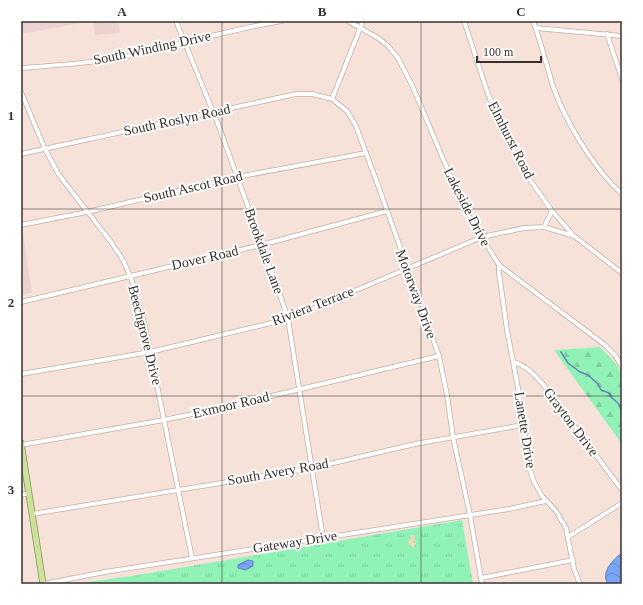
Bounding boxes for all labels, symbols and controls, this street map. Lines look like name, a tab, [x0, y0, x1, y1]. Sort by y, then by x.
text: A	[117, 4, 127, 19]
text: B	[318, 4, 327, 19]
text: C	[516, 4, 526, 19]
street label: South Winding Drive	[92, 28, 212, 68]
scale bar	[477, 38, 541, 64]
text: 100 m	[483, 45, 514, 59]
street label: Elmhurst Road	[485, 99, 537, 181]
street label: South Roslyn Road	[122, 101, 232, 139]
text: 1	[8, 108, 14, 123]
street label: Lakeside Drive	[441, 165, 493, 249]
street label: South Ascot Road	[142, 168, 244, 206]
street label: Brookdale Lane	[242, 206, 286, 296]
street label: Dover Road	[170, 243, 240, 273]
street label: Motorway Drive	[393, 247, 439, 341]
street label: Beechgrove Drive	[125, 284, 165, 386]
street label: Riviera Terrace	[270, 284, 356, 328]
text: 2	[8, 295, 14, 310]
street label: Grayton Drive	[541, 385, 601, 459]
street label: Exmoor Road	[191, 389, 271, 421]
street label: Lanette Drive	[512, 391, 538, 469]
street label: South Avery Road	[226, 456, 330, 488]
text: 3	[8, 482, 15, 497]
street label: Gateway Drive	[252, 528, 338, 556]

